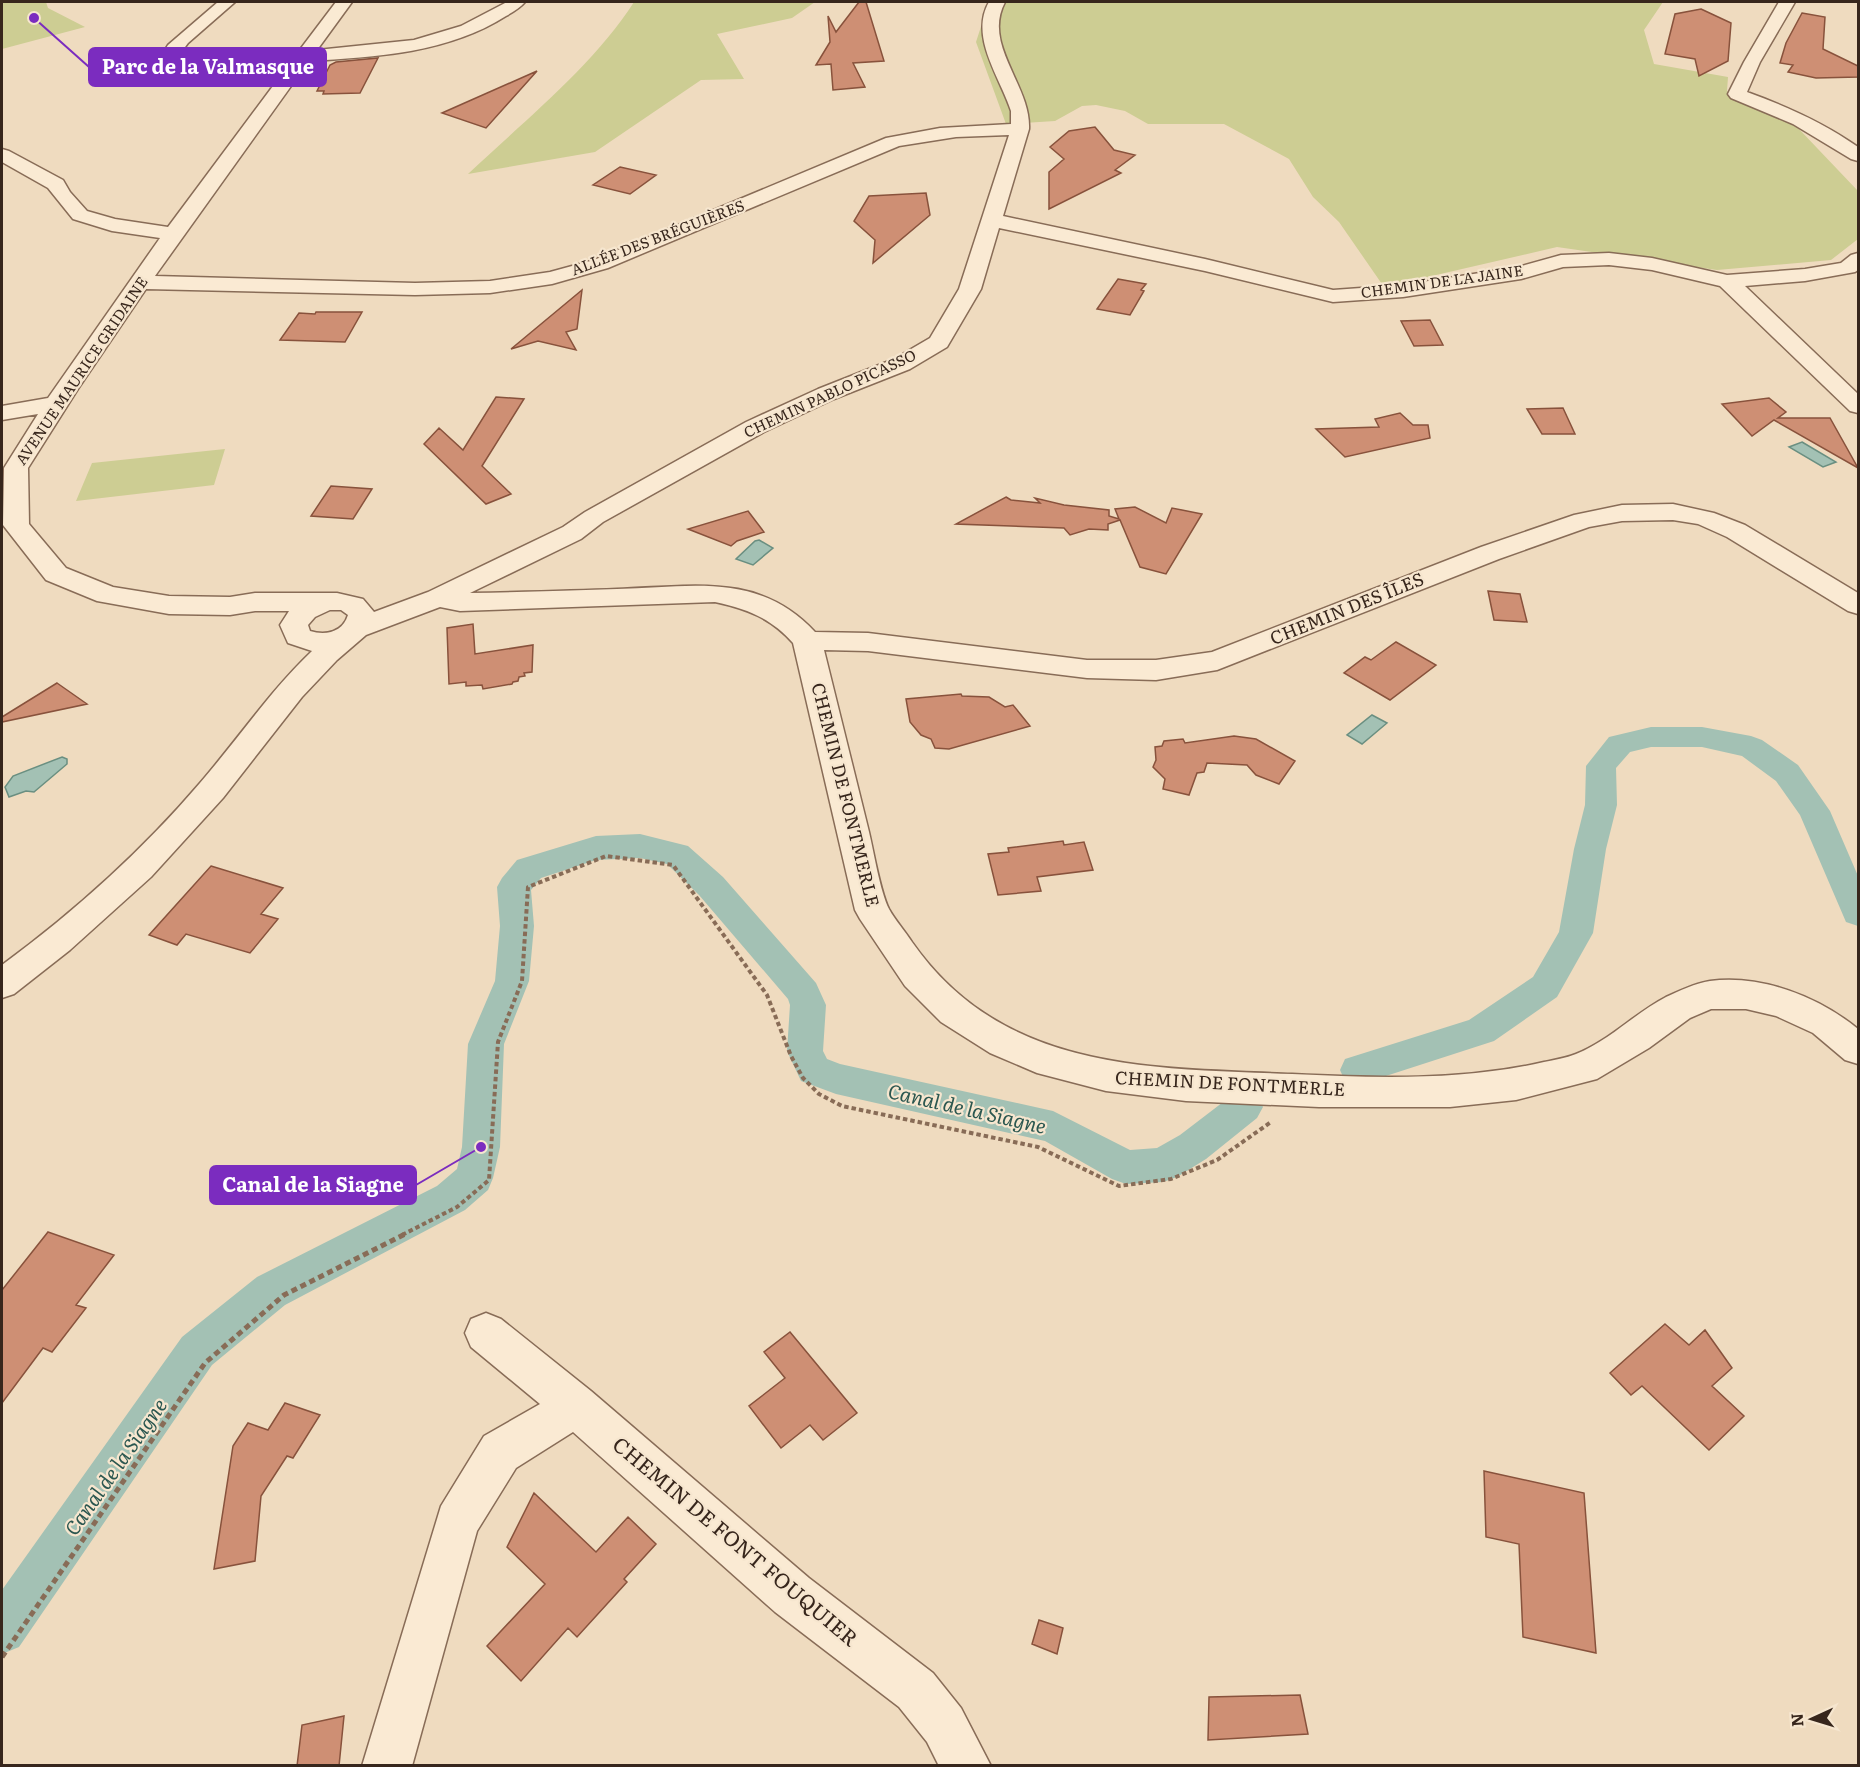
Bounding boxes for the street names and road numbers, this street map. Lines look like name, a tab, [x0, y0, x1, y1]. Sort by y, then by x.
street label: ALLÉE DES BRÉGUIÈRES	[567, 193, 748, 280]
street label: CHEMIN DE LA JAINE	[1359, 258, 1524, 303]
street label: AVENUE MAURICE GRIDAINE	[9, 271, 153, 469]
street label: CHEMIN PABLO PICASSO	[739, 343, 919, 443]
street label: CHEMIN DES ÎLES	[1265, 564, 1427, 651]
street label: CHEMIN DE FONTMERLE	[806, 680, 887, 910]
street label: CHEMIN DE FONTMERLE	[1114, 1063, 1346, 1102]
street label: CHEMIN DE FONT FOUQUIER	[607, 1428, 866, 1652]

